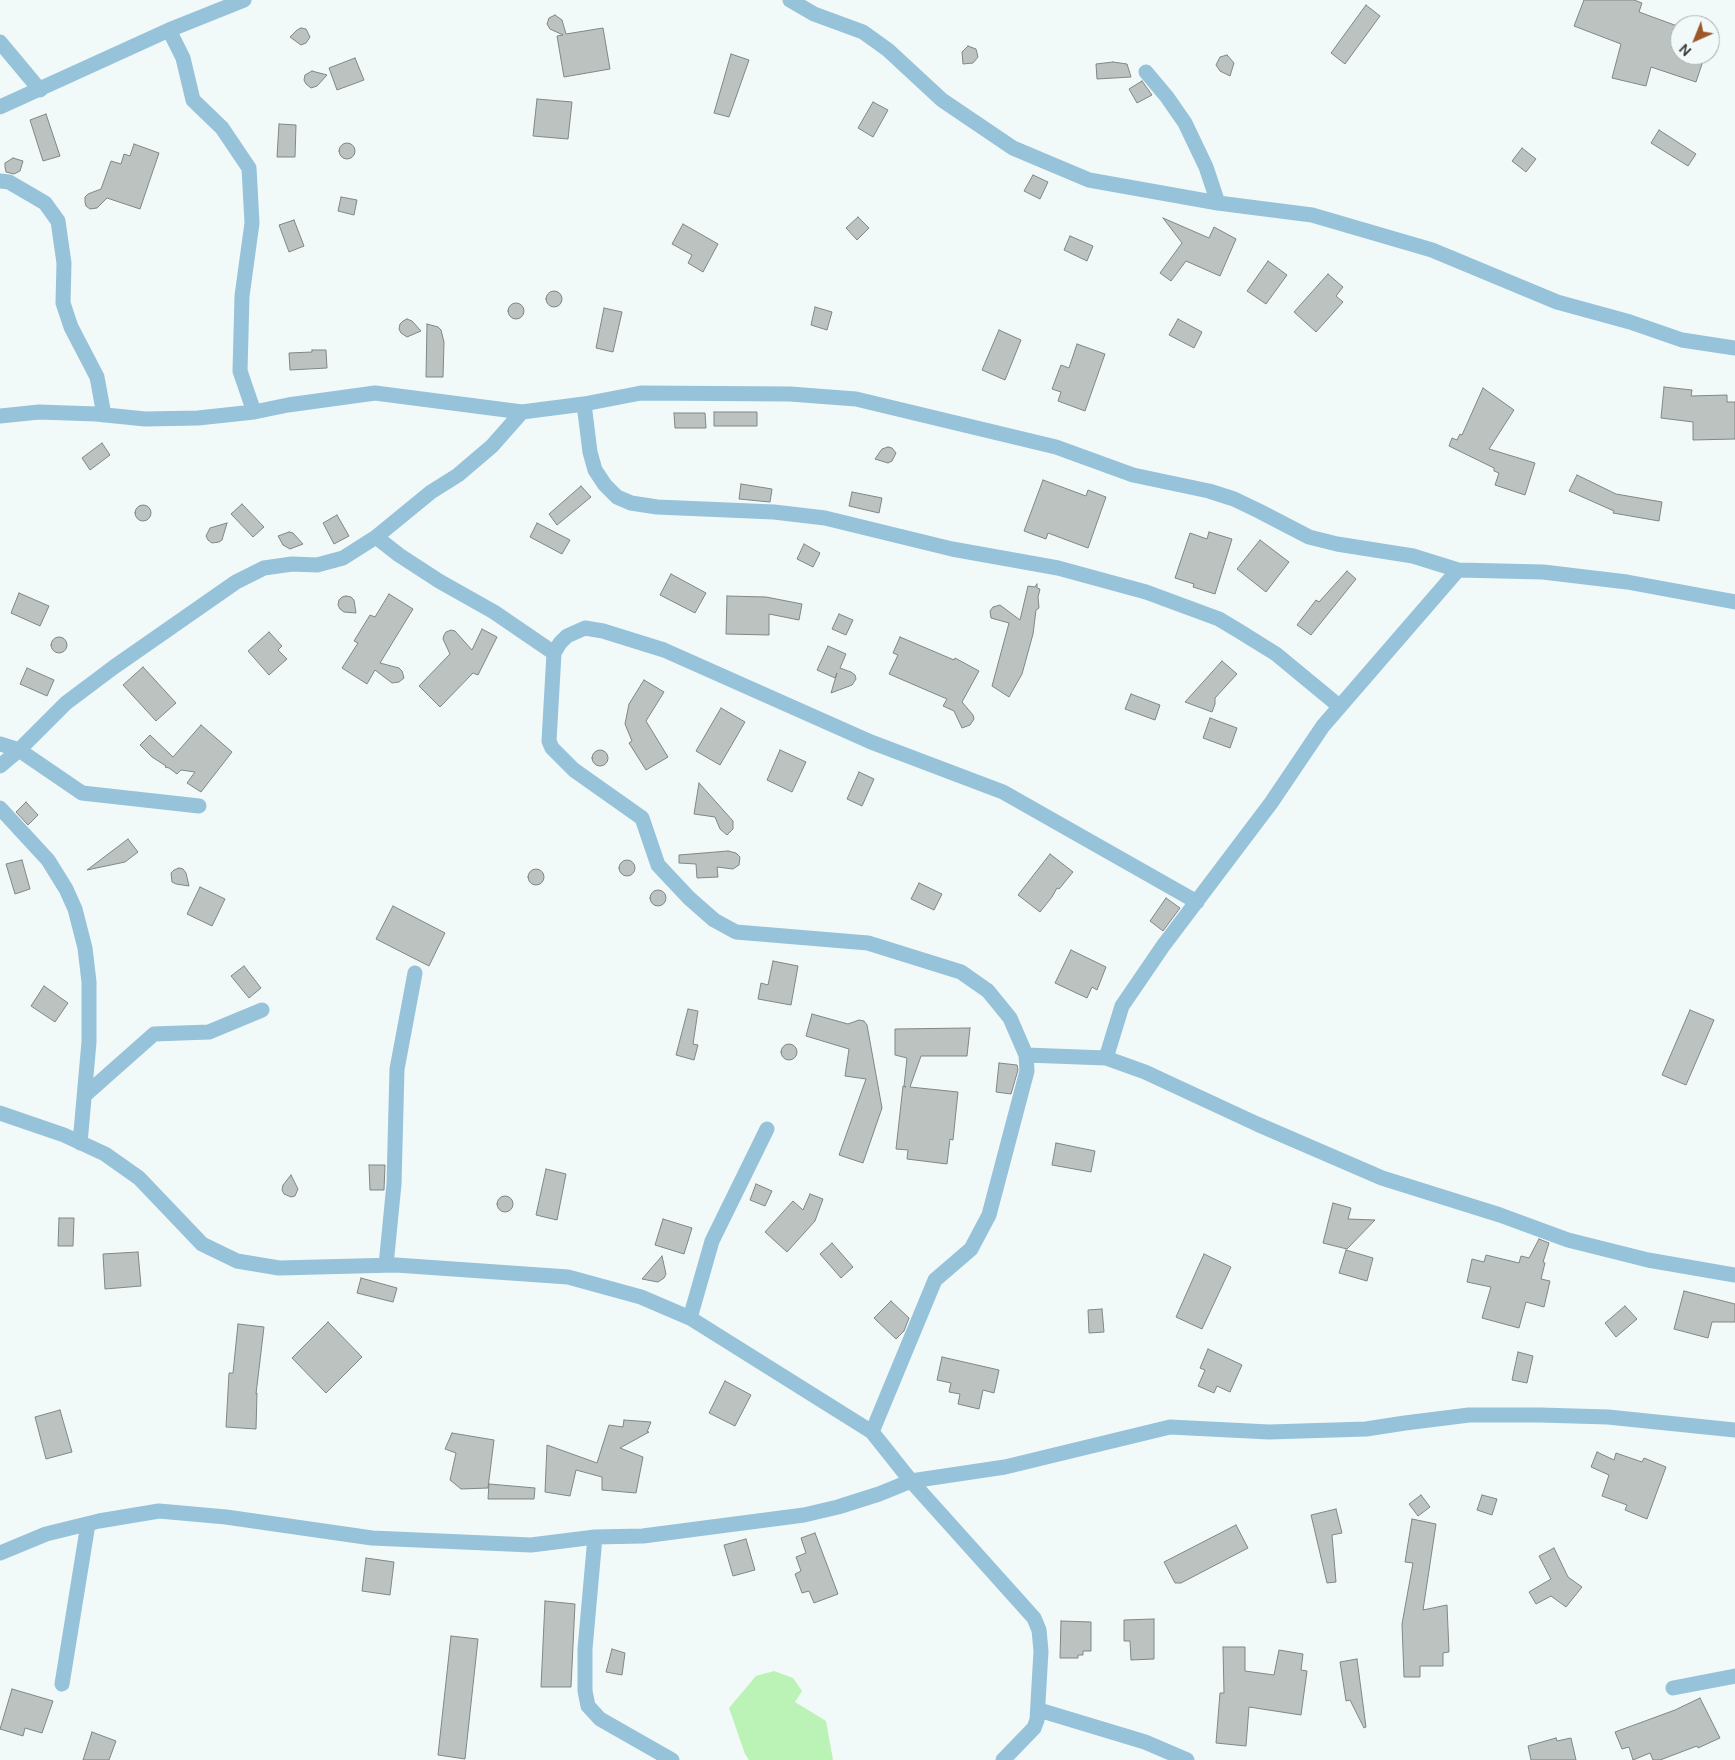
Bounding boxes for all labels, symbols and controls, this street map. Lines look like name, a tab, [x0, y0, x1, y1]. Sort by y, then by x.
north arrow	[1670, 15, 1720, 65]
text: N	[1675, 40, 1695, 60]

